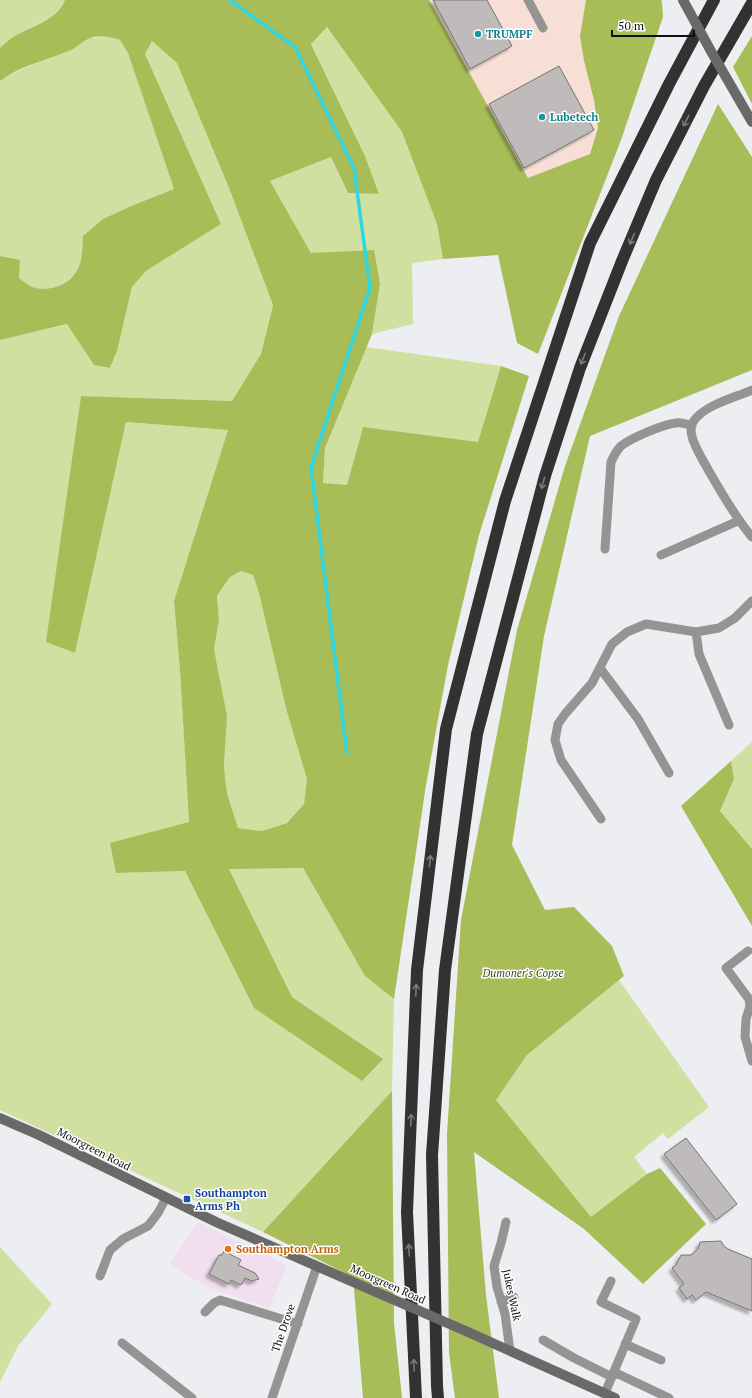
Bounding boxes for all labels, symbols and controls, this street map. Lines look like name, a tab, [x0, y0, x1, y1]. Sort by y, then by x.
scale bar	[612, 12, 694, 38]
text: 50 m	[618, 18, 645, 33]
place label: TRUMPF	[486, 27, 532, 41]
marker: TRUMPF	[473, 29, 483, 39]
place label: Lubetech	[550, 110, 598, 124]
marker: Lubetech	[537, 112, 547, 122]
one-way arrow	[682, 114, 690, 126]
one-way arrow	[628, 232, 635, 244]
one-way arrow	[579, 353, 587, 365]
one-way arrow	[539, 476, 546, 489]
one-way arrow	[426, 855, 434, 868]
park label: Dumoner's Copse	[481, 966, 564, 980]
one-way arrow	[412, 984, 420, 997]
one-way arrow	[407, 1114, 415, 1127]
street label: Moorgreen Road	[55, 1124, 133, 1174]
place label: Southampton Arms Ph	[195, 1186, 267, 1213]
marker: Southampton Arms Ph	[182, 1194, 192, 1204]
place label: Southampton Arms	[236, 1242, 339, 1256]
marker: Southampton Arms	[223, 1244, 233, 1254]
one-way arrow	[406, 1244, 413, 1257]
street label: Moorgreen Road	[348, 1261, 428, 1307]
street label: Jukes Walk	[500, 1268, 524, 1323]
street label: The Drove	[268, 1302, 298, 1354]
one-way arrow	[410, 1359, 417, 1372]

